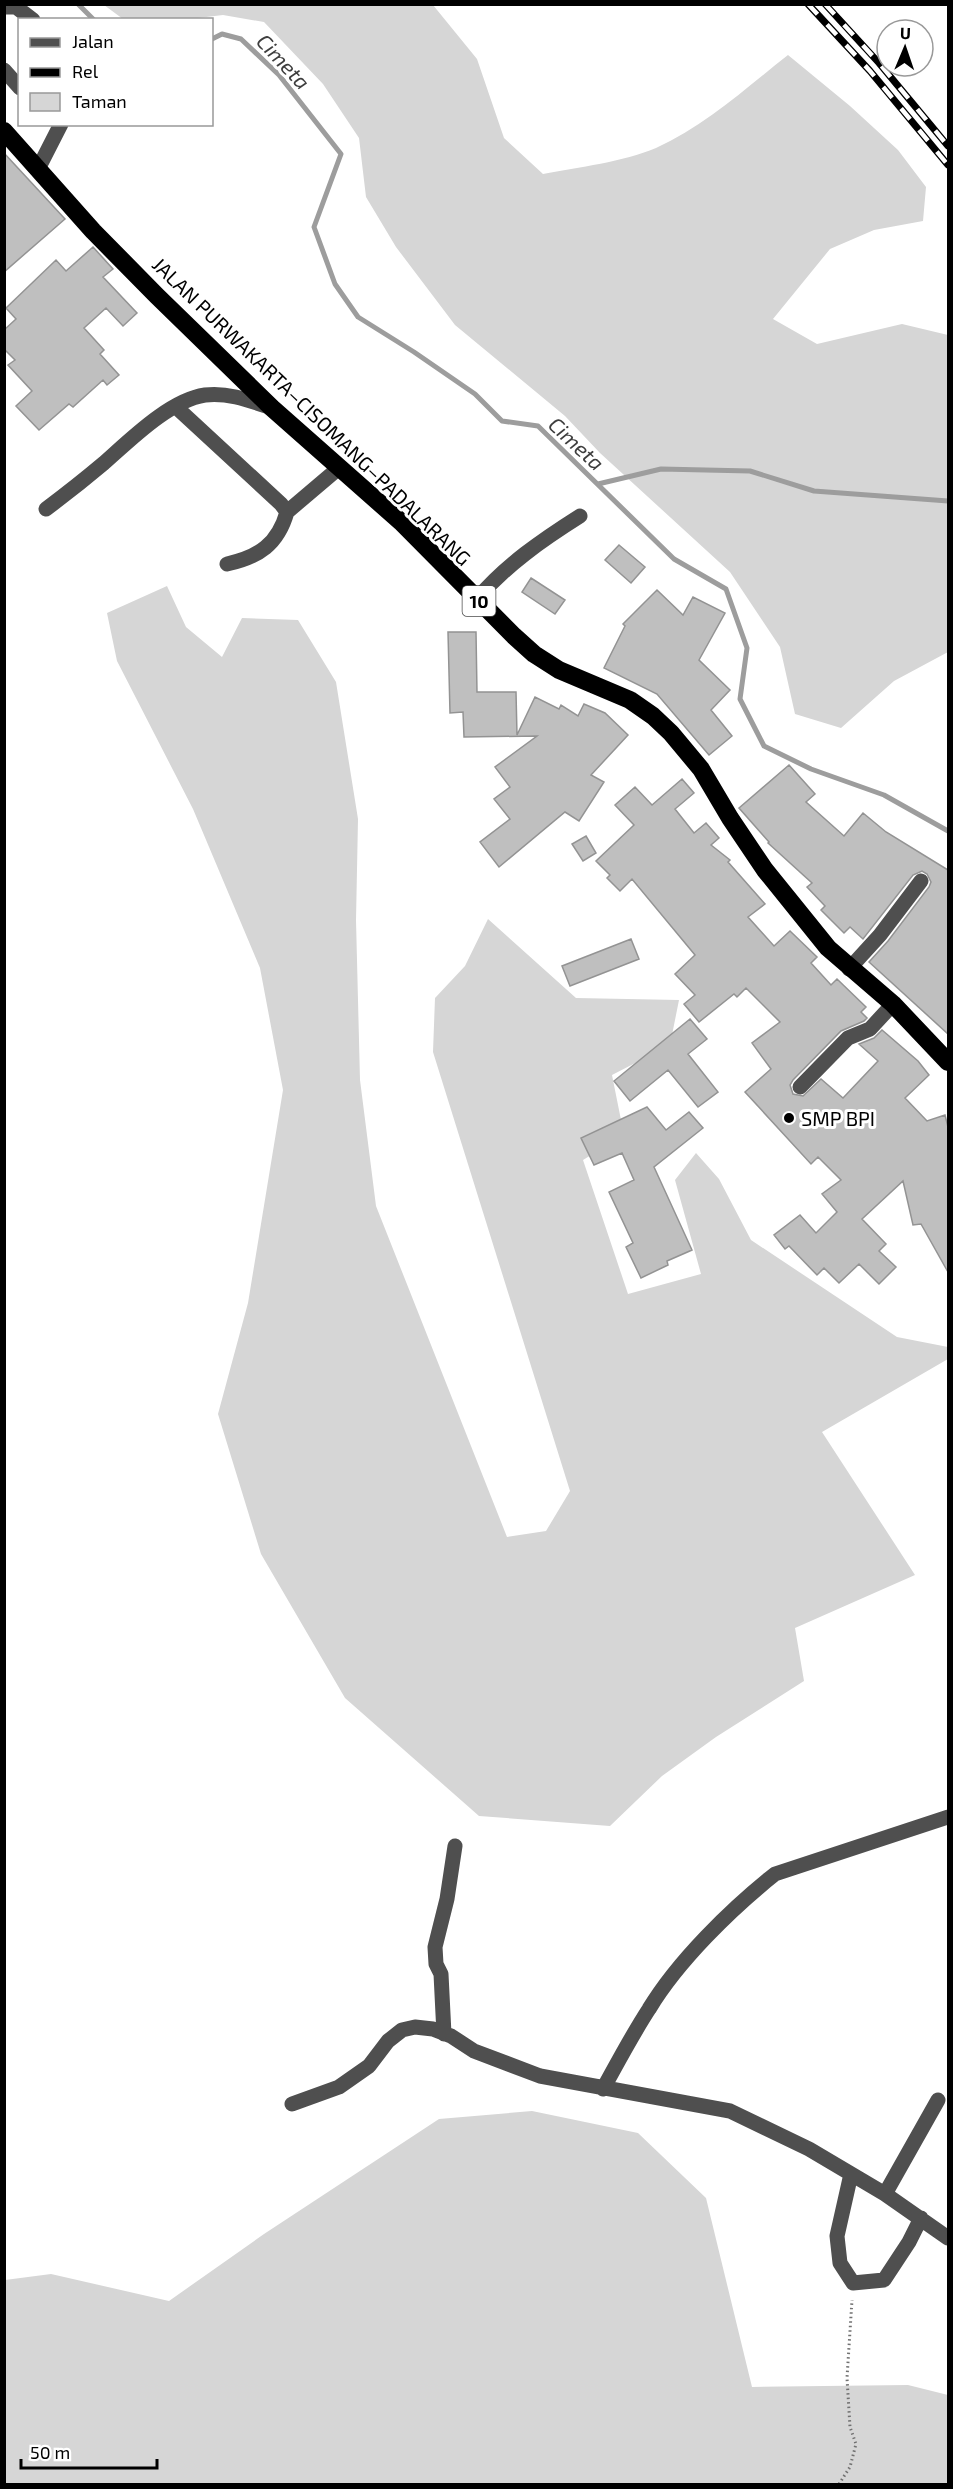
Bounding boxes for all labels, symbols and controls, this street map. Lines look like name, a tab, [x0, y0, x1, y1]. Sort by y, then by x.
legend	[18, 18, 213, 126]
north arrow	[875, 18, 935, 78]
text: U	[900, 23, 911, 42]
water label: Cimeta	[252, 28, 316, 94]
text: Jalan	[72, 30, 114, 52]
text: Rel	[72, 60, 99, 82]
text: Taman	[72, 90, 127, 112]
street label: JALAN PURWAKARTA–CISOMANG–PADALARANG	[148, 252, 476, 570]
water label: Cimeta	[544, 411, 610, 475]
road number: 10	[462, 586, 496, 616]
place label: SMP BPI	[801, 1106, 875, 1130]
marker: SMP BPI	[782, 1111, 796, 1125]
scale bar	[21, 2432, 158, 2470]
text: 50 m	[30, 2441, 70, 2463]

